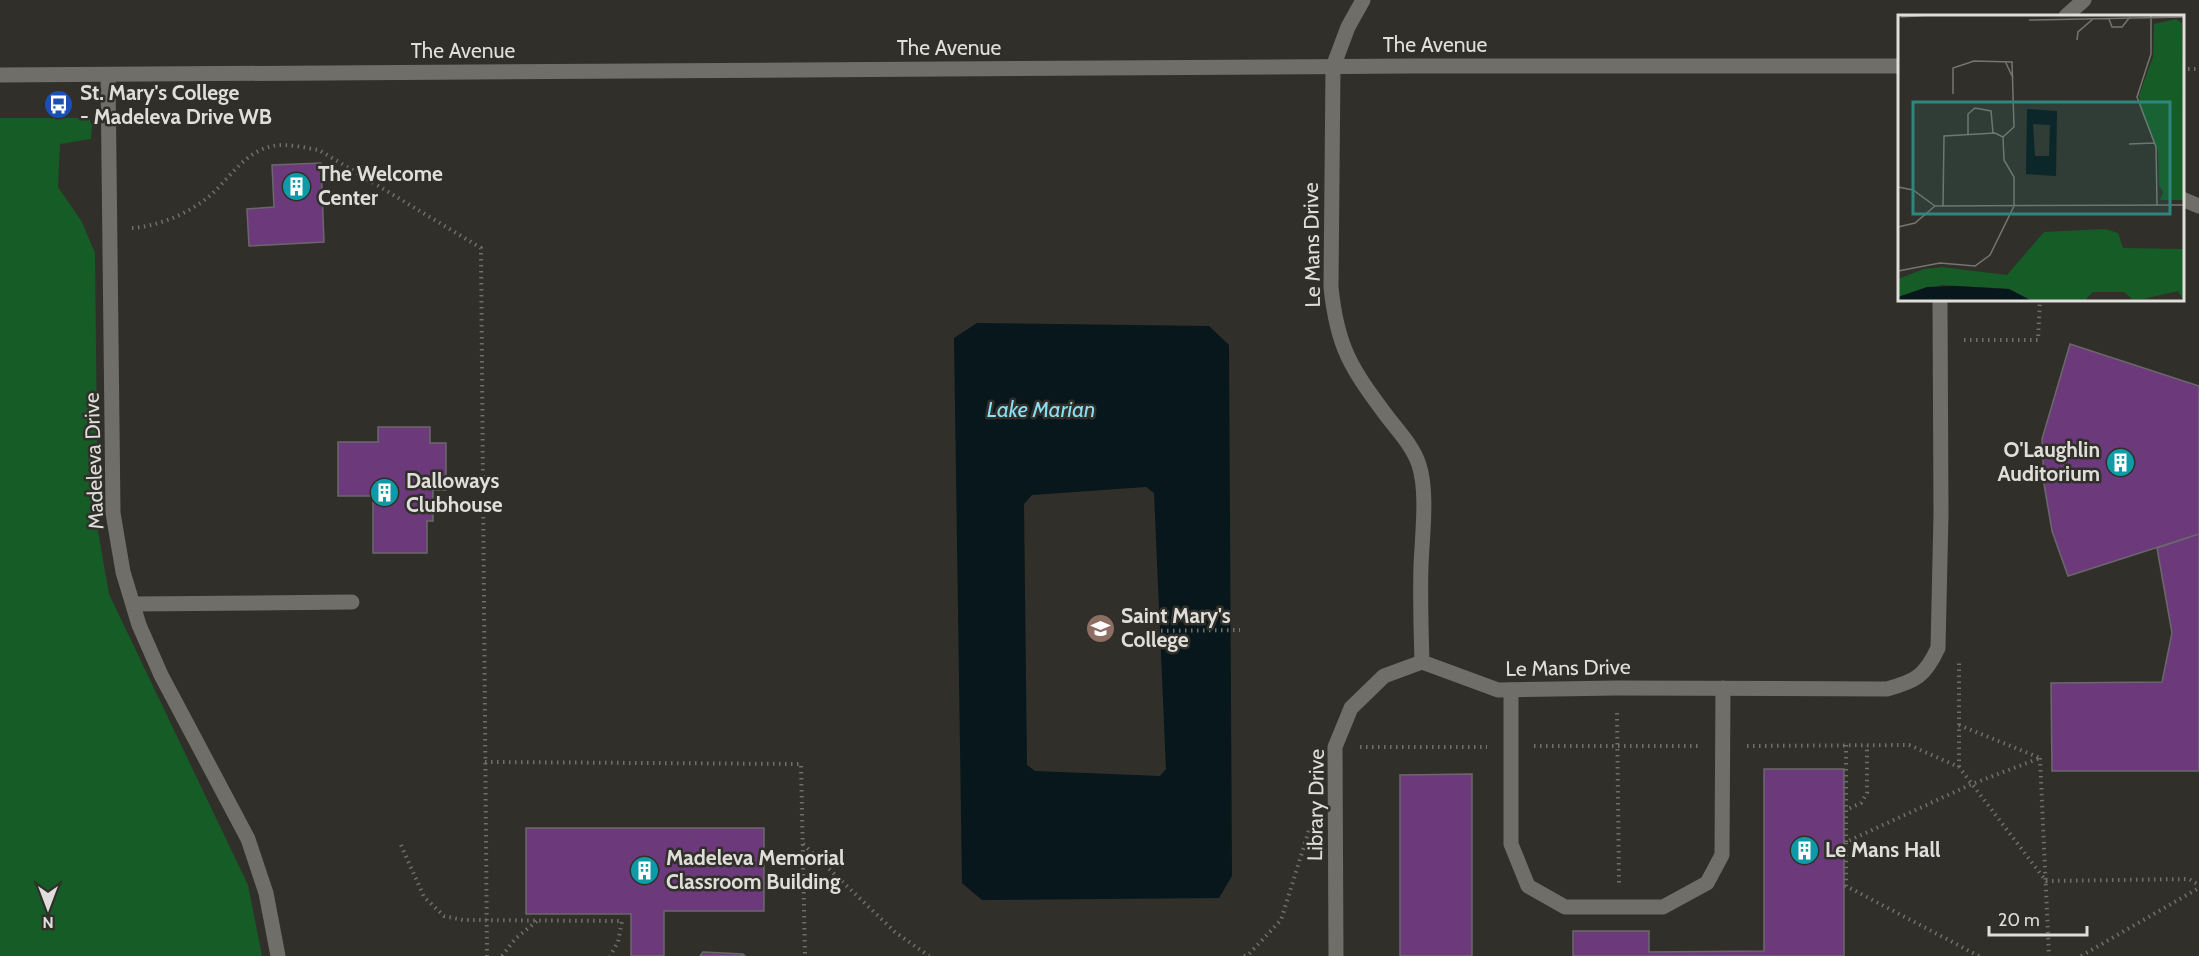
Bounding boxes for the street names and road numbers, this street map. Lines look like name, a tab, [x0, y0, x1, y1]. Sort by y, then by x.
street label: The Avenue	[1383, 32, 1487, 57]
street label: The Avenue	[897, 35, 1001, 60]
street label: The Avenue	[411, 38, 515, 63]
street label: Le Mans Drive	[1298, 182, 1325, 308]
street label: Madeleva Drive	[79, 392, 108, 530]
street label: Le Mans Drive	[1505, 654, 1631, 681]
street label: Library Drive	[1302, 748, 1329, 861]

